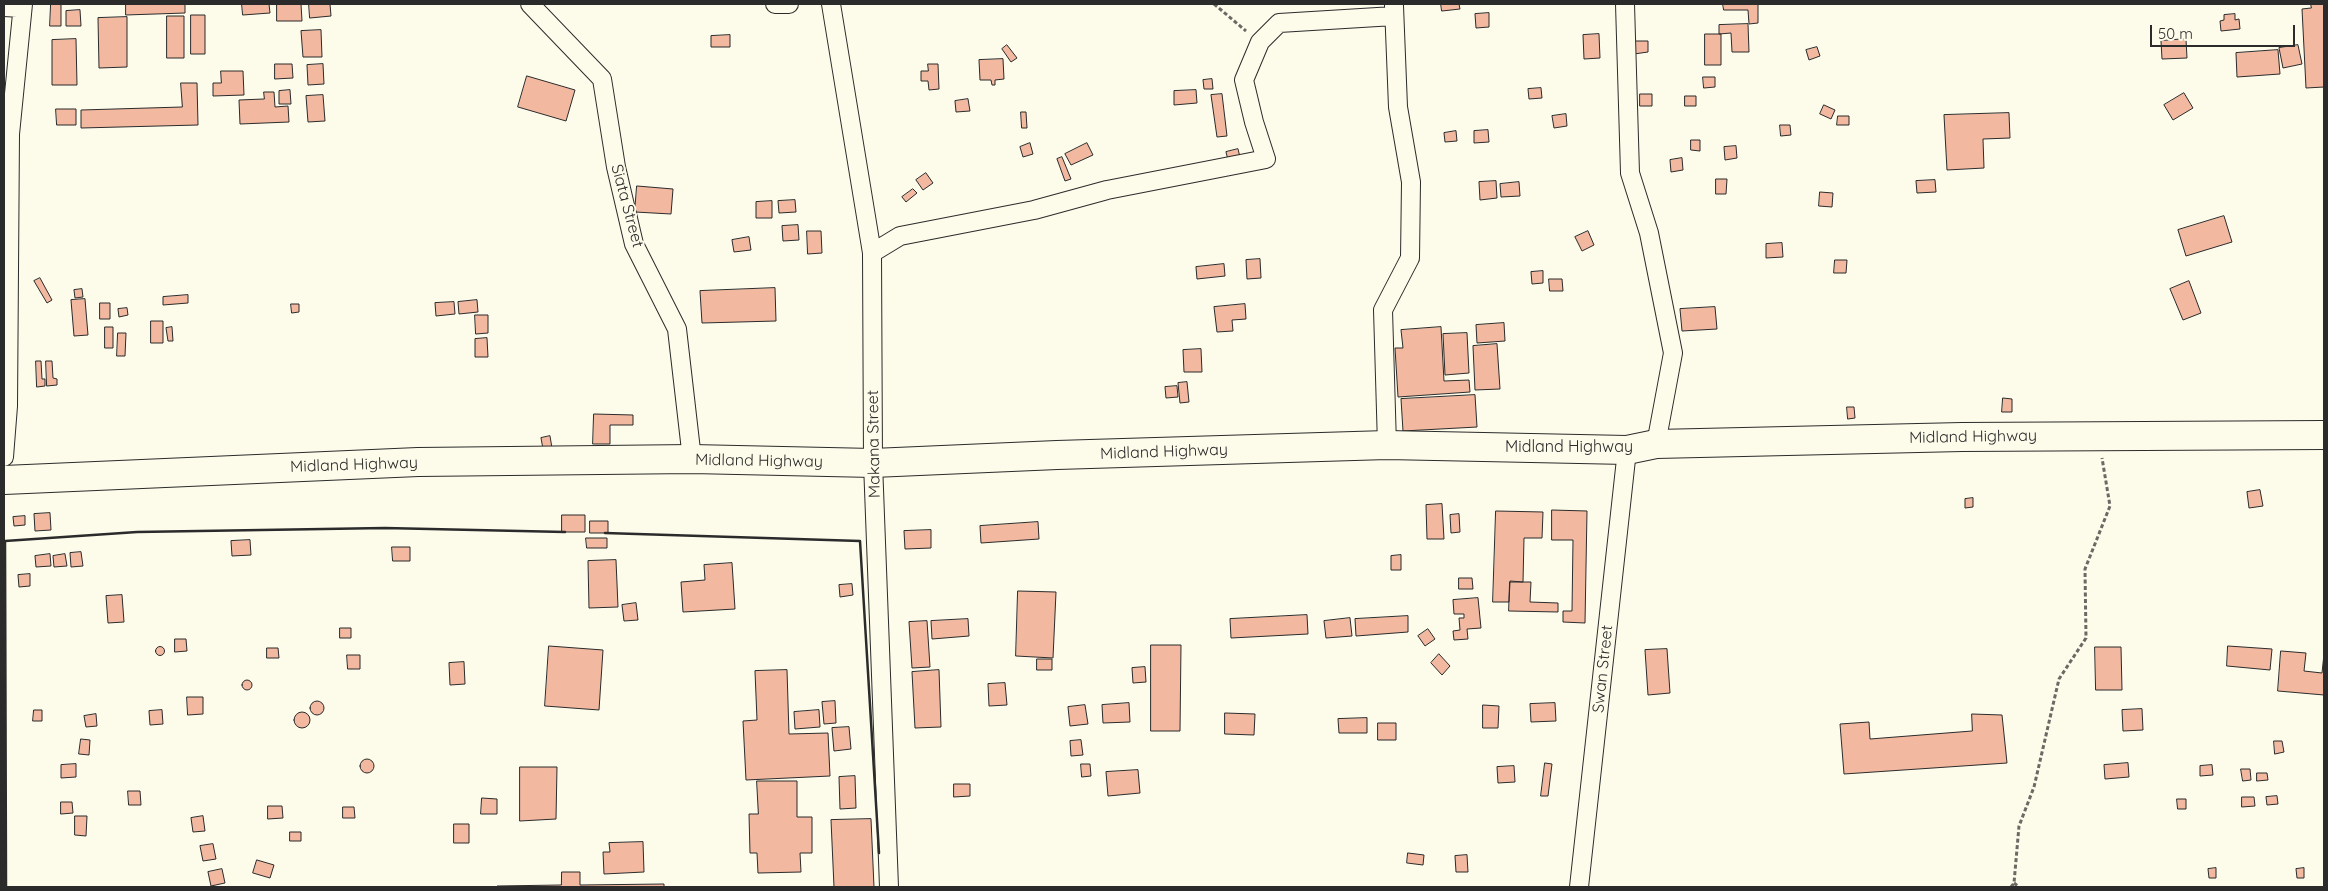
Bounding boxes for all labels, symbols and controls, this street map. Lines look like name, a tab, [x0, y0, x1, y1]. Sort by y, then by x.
scale bar	[2153, 15, 2298, 47]
text: 50 m	[2158, 24, 2193, 43]
street label: Siata Street	[607, 162, 647, 250]
street label: Makana Street	[863, 390, 885, 498]
street label: Midland Highway	[1909, 426, 2037, 448]
street label: Midland Highway	[1505, 437, 1633, 457]
street label: Midland Highway	[1100, 440, 1228, 464]
street label: Midland Highway	[695, 450, 823, 472]
street label: Midland Highway	[290, 453, 418, 477]
street label: Swan Street	[1589, 624, 1617, 714]

